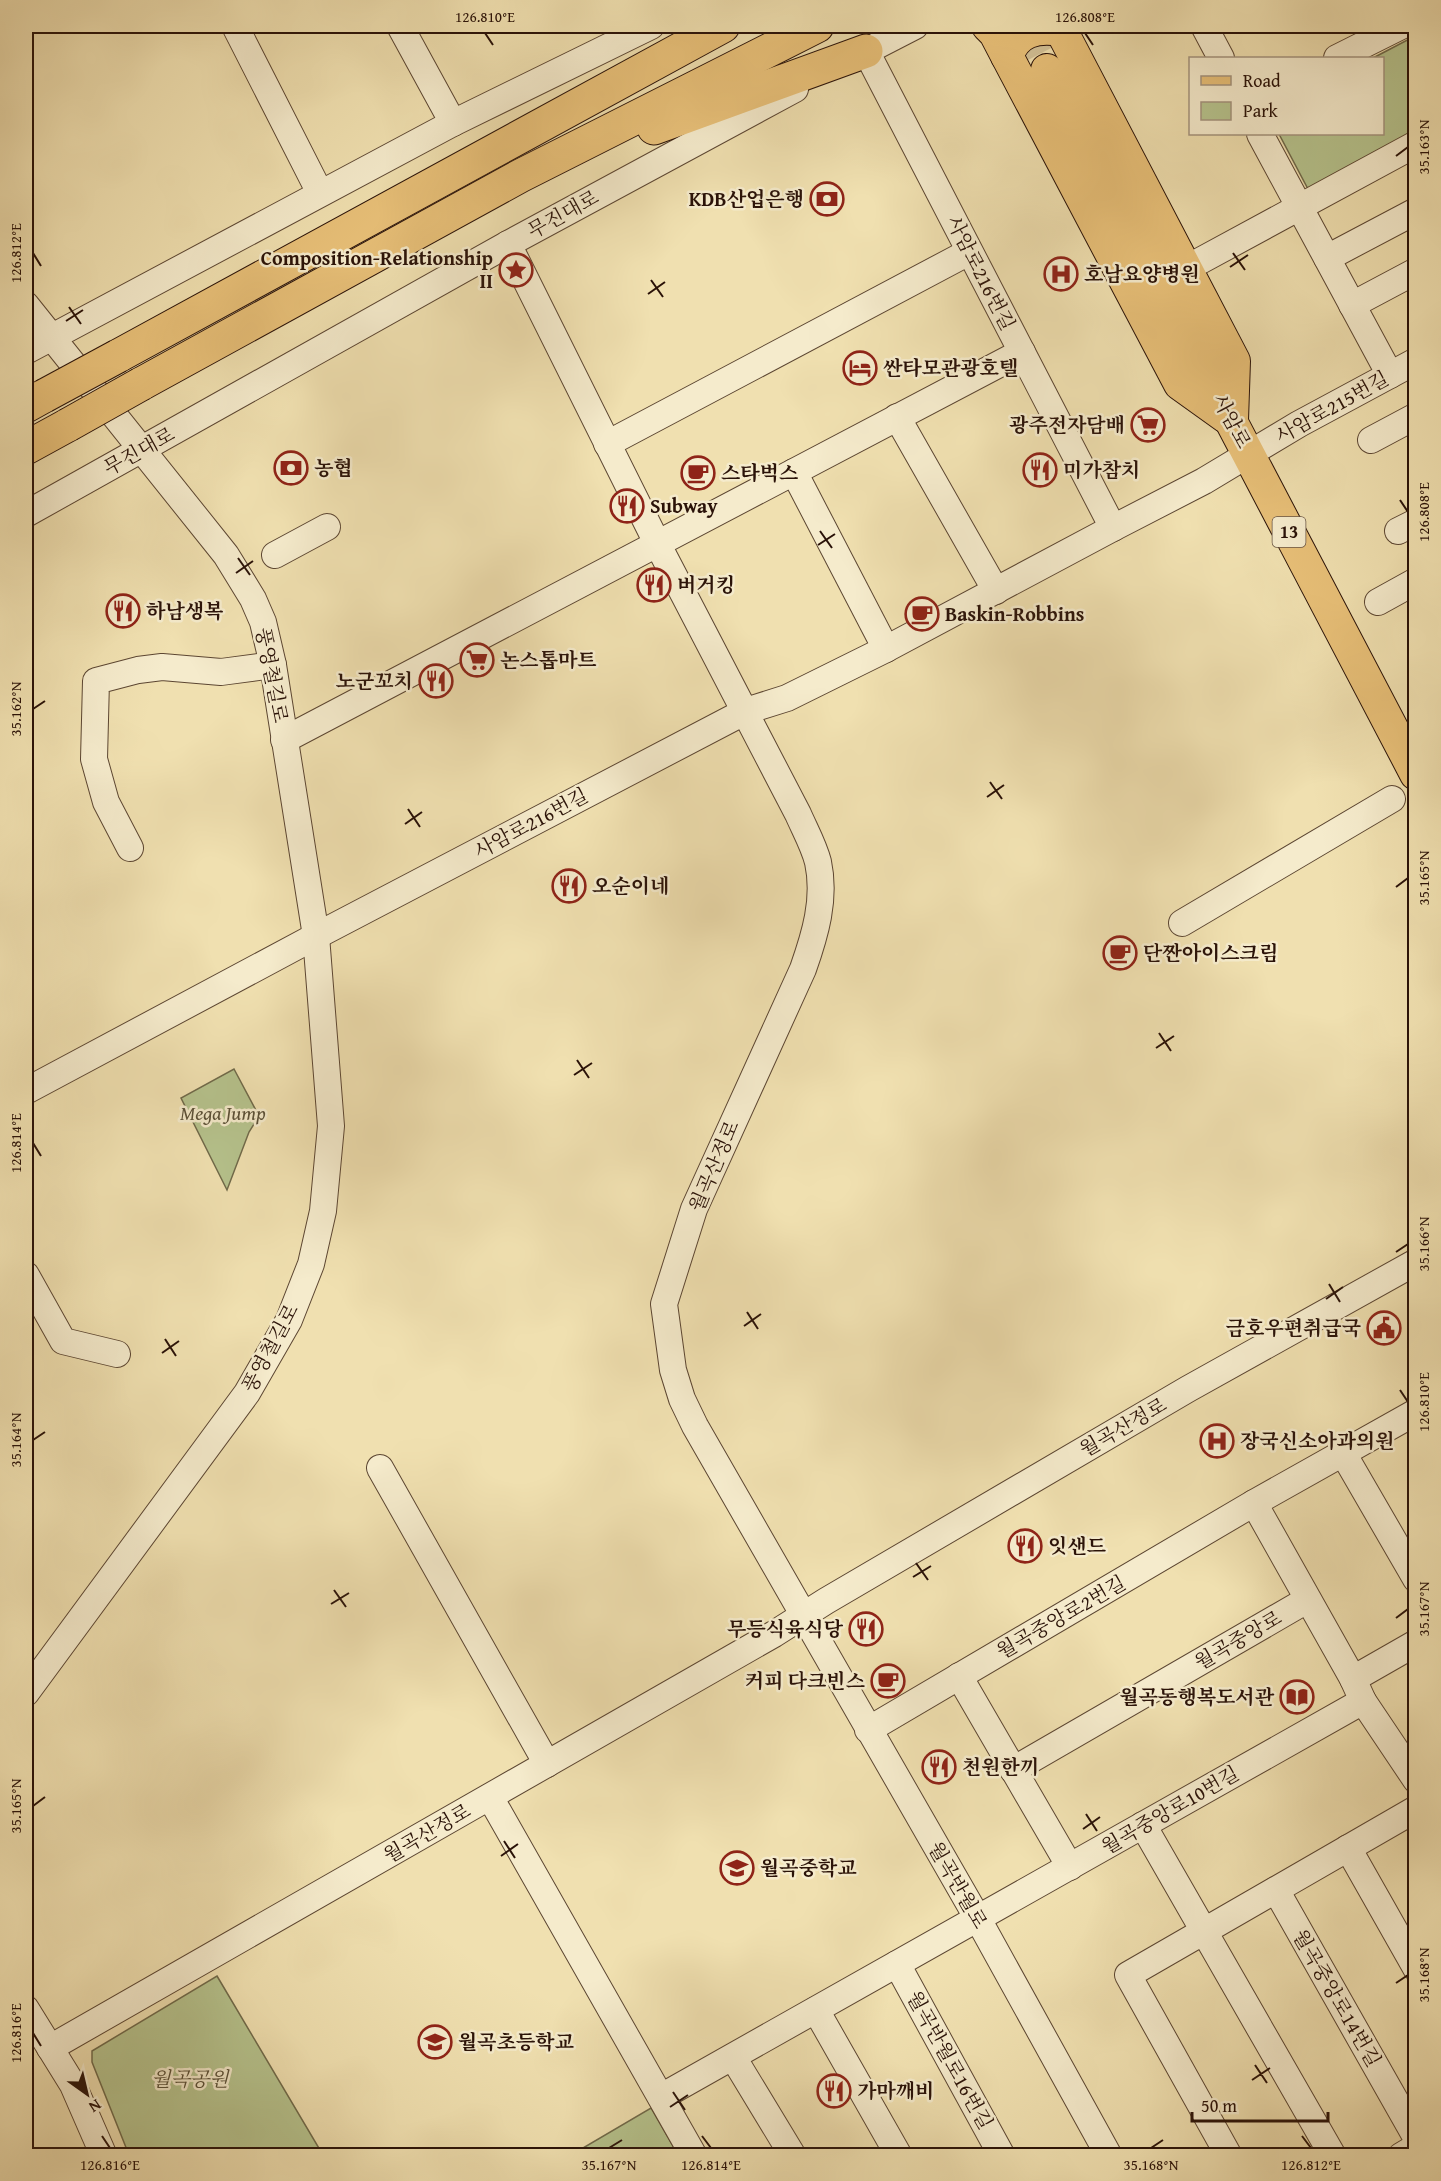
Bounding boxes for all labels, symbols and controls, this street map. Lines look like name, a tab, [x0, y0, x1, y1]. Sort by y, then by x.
text: 126.810°E	[455, 6, 515, 27]
text: 126.808°E	[1055, 6, 1115, 27]
legend	[1189, 57, 1384, 135]
text: Road	[1243, 67, 1281, 94]
text: Park	[1243, 97, 1279, 124]
text: 35.163°N	[1413, 119, 1434, 174]
bank icon: KDB산업은행	[809, 181, 845, 217]
street label: 무진대로	[522, 182, 604, 245]
place label: KDB산업은행	[689, 184, 804, 213]
street label: 사암로216번길	[940, 210, 1023, 335]
text: 126.812°E	[5, 223, 26, 283]
place label: Composition-Relationship II	[261, 243, 493, 295]
place icon: Composition-Relationship II	[498, 252, 534, 288]
hospital icon: 호남요양병원	[1043, 256, 1079, 292]
place label: 호남요양병원	[1084, 259, 1200, 288]
hotel icon: 싼타모관광호텔	[842, 350, 878, 386]
place label: 싼타모관광호텔	[883, 353, 1018, 382]
street label: 사암로215번길	[1270, 363, 1394, 450]
street label: 사암로	[1206, 388, 1259, 453]
supermarket icon: 광주전자담배	[1130, 407, 1166, 443]
place label: 광주전자담배	[1009, 410, 1125, 439]
street label: 무진대로	[98, 419, 180, 482]
bank icon: 농협	[273, 450, 309, 486]
restaurant icon: 미가참치	[1022, 452, 1058, 488]
place label: 농협	[314, 453, 353, 482]
cafe icon: 스타벅스	[680, 455, 716, 491]
place label: 미가참치	[1063, 455, 1140, 484]
place label: 스타벅스	[721, 458, 798, 487]
text: 126.808°E	[1413, 482, 1434, 542]
restaurant icon: Subway	[609, 488, 645, 524]
place label: Subway	[650, 491, 718, 520]
road number: 13	[1272, 517, 1306, 547]
restaurant icon: 버거킹	[636, 567, 672, 603]
place label: 버거킹	[677, 570, 735, 599]
restaurant icon: 하남생복	[105, 593, 141, 629]
place label: 하남생복	[146, 596, 224, 625]
cafe icon: Baskin-Robbins	[904, 596, 940, 632]
place label: Baskin-Robbins	[945, 599, 1084, 628]
street label: 풍영철길로	[249, 625, 296, 725]
supermarket icon: 논스톱마트	[459, 642, 495, 678]
place label: 논스톱마트	[500, 645, 597, 674]
restaurant icon: 노군꼬치	[418, 663, 454, 699]
place label: 노군꼬치	[336, 666, 413, 695]
text: 35.162°N	[5, 681, 26, 736]
street label: 사암로216번길	[469, 780, 593, 865]
text: 35.165°N	[1413, 850, 1434, 905]
restaurant icon: 오순이네	[551, 868, 587, 904]
place label: 오순이네	[592, 871, 669, 900]
cafe icon: 단짠아이스크림	[1102, 935, 1138, 971]
place label: 단짠아이스크림	[1143, 938, 1278, 967]
park label: Mega Jump	[180, 1098, 266, 1127]
text: 126.814°E	[5, 1113, 26, 1173]
street label: 월곡산정로	[681, 1116, 746, 1216]
text: 35.166°N	[1413, 1216, 1434, 1271]
street label: 풍영철길로	[234, 1298, 305, 1397]
public building icon: 금호우편취급국	[1366, 1310, 1402, 1346]
place label: 금호우편취급국	[1226, 1313, 1361, 1342]
text: 126.810°E	[1413, 1372, 1434, 1432]
street label: 월곡산정로	[1074, 1390, 1172, 1463]
text: 35.164°N	[5, 1412, 26, 1467]
hospital icon: 장국신소아과의원	[1199, 1423, 1235, 1459]
place label: 장국신소아과의원	[1240, 1426, 1395, 1455]
restaurant icon: 잇샌드	[1007, 1528, 1043, 1564]
place label: 잇샌드	[1048, 1531, 1106, 1560]
street label: 월곡중앙로2번길	[991, 1568, 1131, 1665]
text: 35.167°N	[1413, 1581, 1434, 1636]
street label: 월곡중앙로	[1189, 1603, 1287, 1676]
restaurant icon: 무등식육식당	[848, 1611, 884, 1647]
place label: 무등식육식당	[727, 1614, 844, 1643]
cafe icon: 커피 다크빈스	[870, 1663, 906, 1699]
place label: 커피 다크빈스	[745, 1666, 865, 1695]
library icon: 월곡동행복도서관	[1279, 1679, 1315, 1715]
place label: 월곡동행복도서관	[1119, 1682, 1275, 1711]
restaurant icon: 천원한끼	[921, 1749, 957, 1785]
place label: 천원한끼	[962, 1752, 1039, 1781]
street label: 월곡중앙로10번길	[1096, 1758, 1244, 1861]
text: 35.165°N	[5, 1778, 26, 1833]
street label: 월곡산정로	[378, 1796, 476, 1869]
street label: 월곡반월로	[922, 1836, 995, 1934]
school or university icon: 월곡중학교	[719, 1850, 755, 1886]
place label: 월곡중학교	[760, 1853, 857, 1882]
street label: 월곡중앙로14번길	[1286, 1924, 1389, 2072]
text: 35.168°N	[1413, 1947, 1434, 2002]
street label: 월곡반월로16번길	[900, 1985, 1001, 2134]
text: 126.816°E	[5, 2003, 26, 2063]
school or university icon: 월곡초등학교	[417, 2024, 453, 2060]
place label: 월곡초등학교	[458, 2027, 575, 2056]
north arrow	[57, 2064, 117, 2124]
park label: 월곡공원	[151, 2064, 230, 2093]
restaurant icon: 가마깨비	[816, 2073, 852, 2109]
place label: 가마깨비	[857, 2076, 934, 2105]
scale bar	[1192, 2085, 1328, 2123]
text: 50 m	[1201, 2092, 1237, 2119]
text: N	[84, 2093, 107, 2120]
text: 126.816°E	[80, 2154, 140, 2175]
text: 35.167°N	[582, 2154, 637, 2175]
text: 126.814°E	[681, 2154, 741, 2175]
text: 35.168°N	[1124, 2154, 1179, 2175]
text: 126.812°E	[1281, 2154, 1341, 2175]

